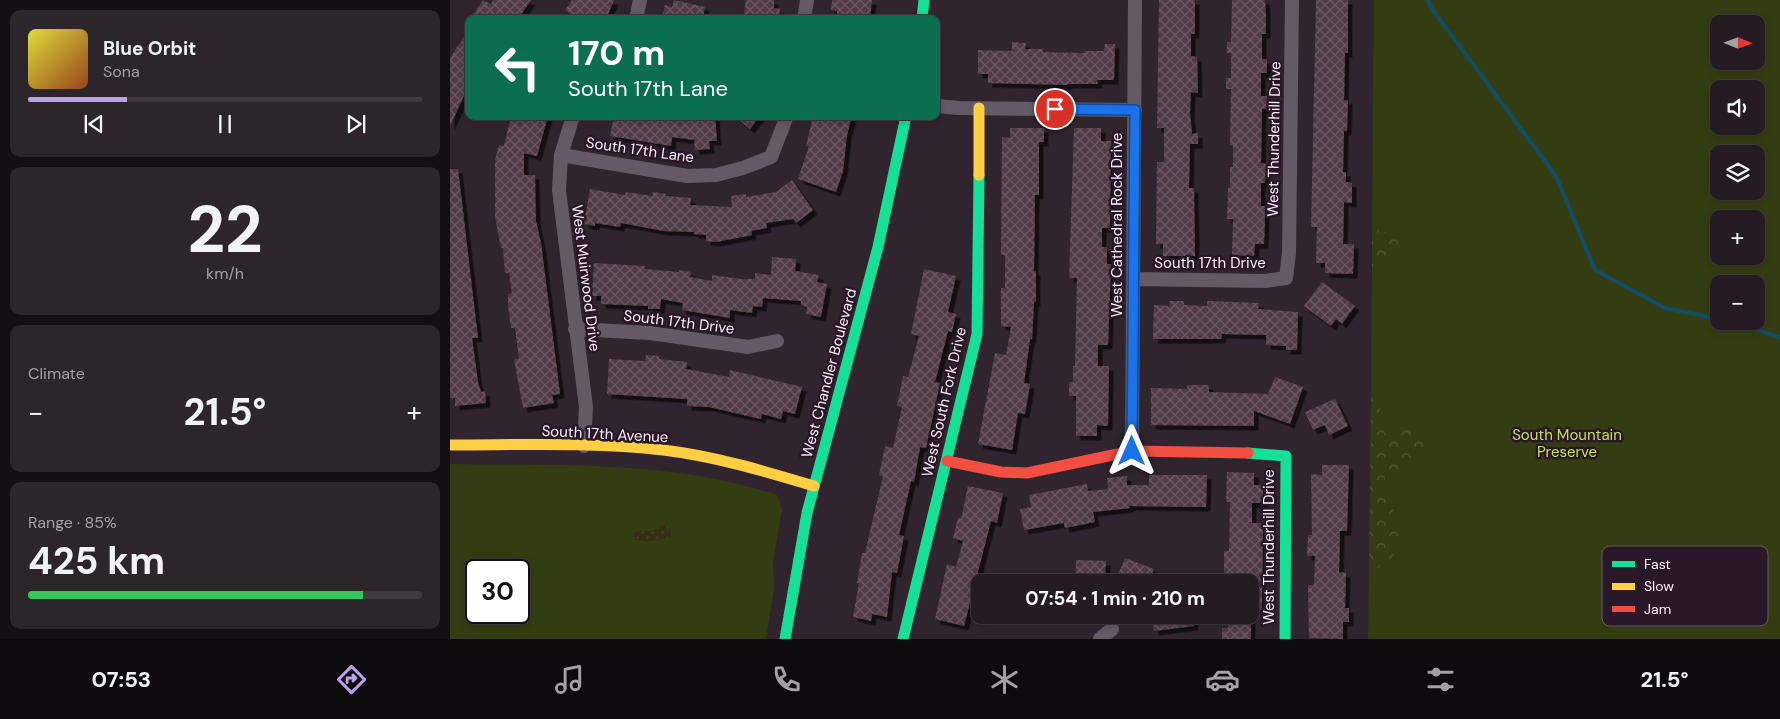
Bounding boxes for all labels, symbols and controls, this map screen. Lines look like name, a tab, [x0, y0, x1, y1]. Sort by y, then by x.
north arrow	[1710, 15, 1765, 70]
map controls	[1710, 15, 1765, 330]
text: 170 m	[568, 30, 665, 76]
icon: left	[485, 35, 550, 100]
text: Blue Orbit	[103, 36, 196, 61]
text: Sona	[103, 61, 140, 82]
street label: West Thunderhill Drive	[1263, 61, 1285, 217]
text: South 17th Lane	[568, 74, 728, 103]
button: sound	[1710, 80, 1765, 135]
pin	[1034, 88, 1076, 130]
icon: arrive	[1041, 95, 1069, 123]
icon: previous	[80, 110, 108, 138]
icon: pause	[211, 110, 239, 138]
icon: next	[342, 110, 370, 138]
street label: South 17th Lane	[585, 133, 695, 167]
street label: West Cathedral Rock Drive	[1107, 133, 1127, 317]
button: layers	[1710, 145, 1765, 200]
text: 22	[187, 188, 263, 272]
street label: West Muirwood Drive	[567, 204, 605, 352]
button: +	[1710, 210, 1765, 265]
street label: South 17th Drive	[1154, 253, 1266, 273]
text: km/h	[206, 263, 244, 284]
button: −	[1710, 275, 1765, 330]
street label: West Chandler Boulevard	[797, 286, 861, 460]
street label: South 17th Drive	[622, 305, 736, 339]
street label: West South Fork Drive	[917, 325, 971, 479]
text: Climate	[28, 363, 85, 384]
text: 21.5°	[184, 387, 266, 437]
text: −	[28, 394, 43, 431]
text: +	[407, 394, 422, 431]
street label: South 17th Avenue	[541, 421, 669, 447]
position arrow	[1105, 424, 1157, 476]
park label: South Mountain Preserve	[1512, 425, 1622, 462]
street label: West Thunderhill Drive	[1259, 469, 1279, 625]
text: Range · 85%	[28, 512, 117, 533]
text: 425 km	[28, 536, 165, 586]
legend	[1602, 546, 1768, 626]
text: Fast	[1644, 555, 1671, 573]
speed limit sign: 30	[465, 559, 530, 624]
text: Slow	[1644, 577, 1674, 595]
text: 07:54 · 1 min · 210 m	[1025, 586, 1205, 611]
text: Jam	[1644, 600, 1671, 618]
icon: directions	[334, 662, 369, 697]
icon: music	[552, 662, 587, 697]
icon: phone	[769, 662, 804, 697]
icon: climate	[987, 662, 1022, 697]
icon: car	[1205, 662, 1240, 697]
icon: filters	[1423, 662, 1458, 697]
text: 07:53	[91, 665, 151, 694]
text: 21.5°	[1641, 665, 1689, 694]

